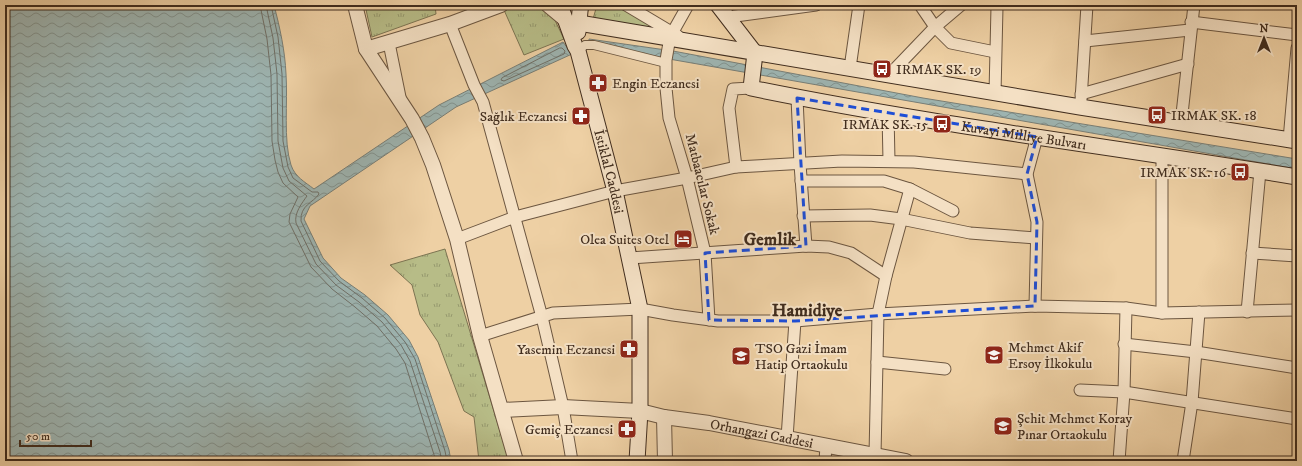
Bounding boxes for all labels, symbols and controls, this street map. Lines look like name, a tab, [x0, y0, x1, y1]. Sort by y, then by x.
north arrow	[1244, 18, 1284, 58]
text: N	[1259, 22, 1269, 36]
bus stop icon: IRMAK SK. 19	[871, 58, 893, 80]
place label: IRMAK SK. 19	[896, 61, 981, 79]
pharmacy icon: Engin Eczanesi	[587, 72, 609, 94]
place label: Engin Eczanesi	[612, 75, 700, 93]
bus stop icon: IRMAK SK. 18	[1146, 104, 1168, 126]
pharmacy icon: Sağlık Eczanesi	[570, 105, 592, 127]
place label: IRMAK SK. 18	[1171, 107, 1256, 125]
place label: Sağlık Eczanesi	[480, 108, 567, 126]
bus stop icon: IRMAK SK. 15	[931, 113, 953, 135]
place label: IRMAK SK. 15	[843, 116, 928, 134]
street label: Kuvayi Milliye Bulvarı	[960, 118, 1088, 154]
street label: İstiklal Caddesi	[589, 128, 628, 216]
street label: Matbaacılar Sokak	[681, 132, 723, 237]
bus stop icon: IRMAK SK. 16	[1229, 161, 1251, 183]
place label: IRMAK SK. 16	[1140, 164, 1227, 182]
hotel icon: Olea Suites Otel	[672, 228, 694, 250]
district label: Gemlik	[744, 229, 797, 251]
place label: Olea Suites Otel	[580, 231, 670, 249]
district label: Hamidiye	[772, 300, 843, 322]
pharmacy icon: Yasemin Eczanesi	[618, 338, 640, 360]
place label: Mehmet Akif Ersoy İlkokulu	[1008, 339, 1093, 373]
place label: TSO Gazi İmam Hatip Ortaokulu	[755, 340, 848, 374]
place label: Yasemin Eczanesi	[517, 341, 615, 359]
school or university icon: Mehmet Akif Ersoy İlkokulu	[983, 344, 1005, 366]
school or university icon: TSO Gazi İmam Hatip Ortaokulu	[730, 345, 752, 367]
place label: Şehit Mehmet Koray Pınar Ortaokulu	[1017, 410, 1133, 444]
street label: Orhangazi Caddesi	[708, 415, 815, 453]
school or university icon: Şehit Mehmet Koray Pınar Ortaokulu	[992, 415, 1014, 437]
pharmacy icon: Gemiç Eczanesi	[616, 418, 638, 440]
place label: Gemiç Eczanesi	[525, 421, 613, 439]
scale bar	[20, 422, 91, 448]
text: 50 m	[26, 429, 50, 444]

